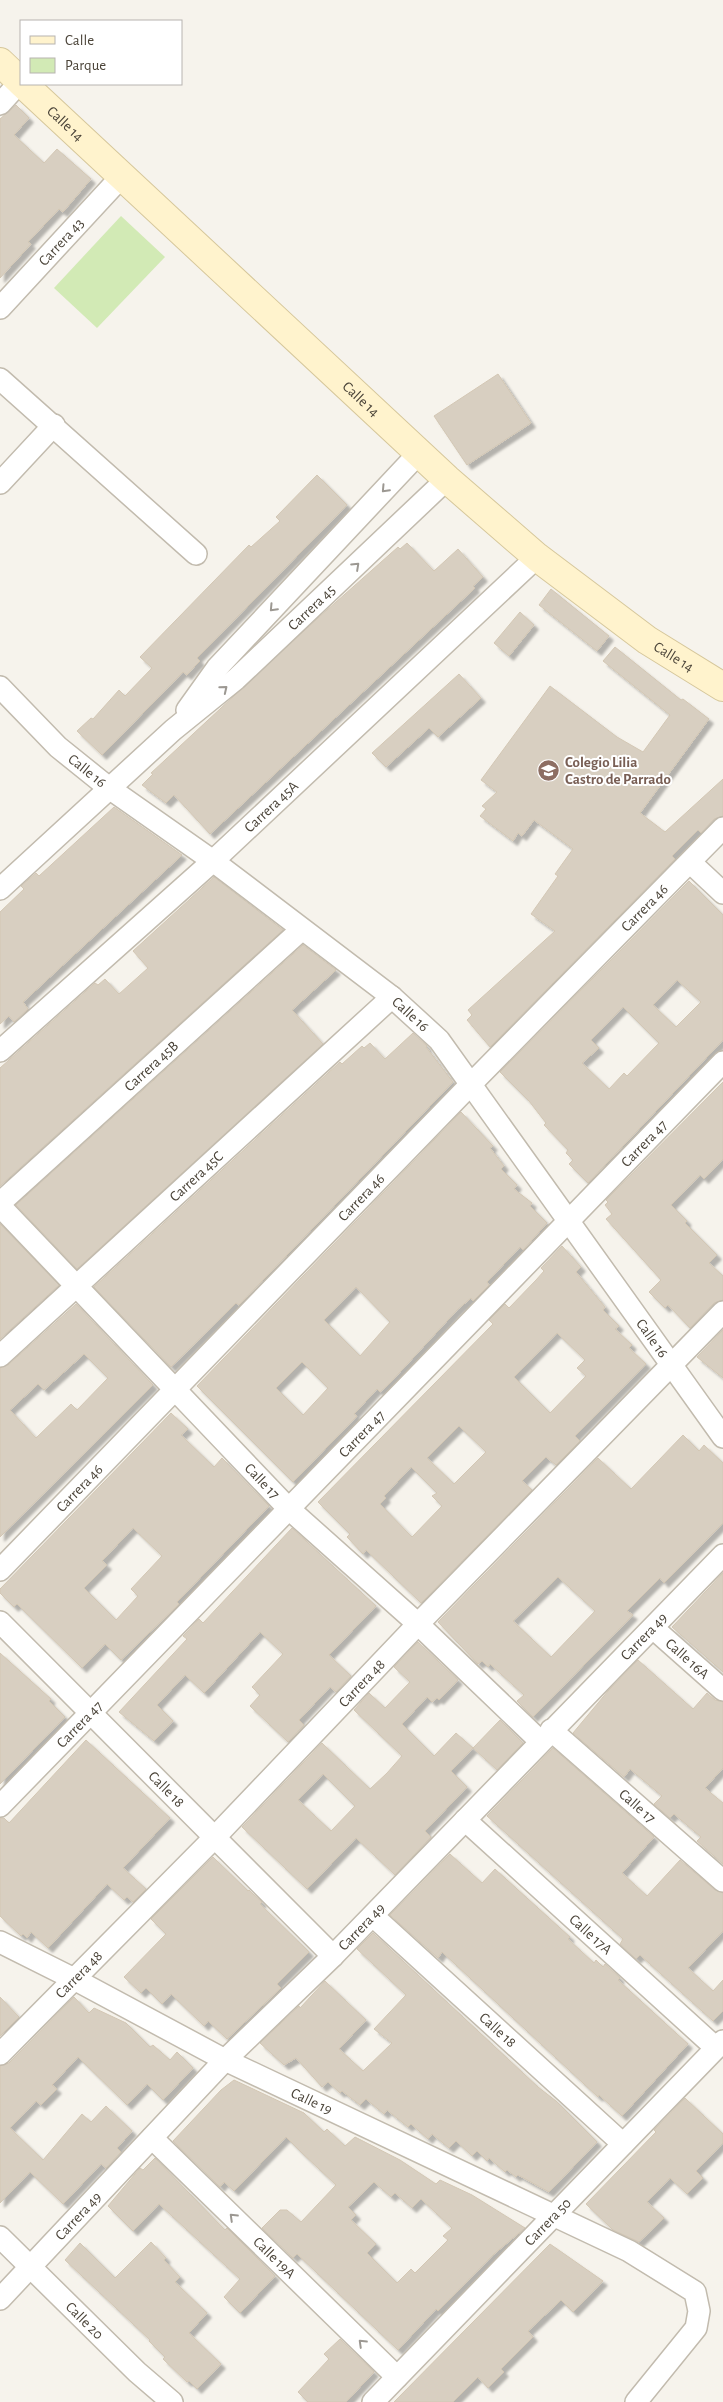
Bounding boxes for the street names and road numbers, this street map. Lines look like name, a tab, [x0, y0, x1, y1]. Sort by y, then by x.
street label: Calle 14	[44, 103, 86, 144]
street label: Carrera 43	[36, 216, 87, 269]
street label: Calle 14	[339, 379, 382, 420]
street label: Carrera 45	[285, 582, 338, 634]
street label: Calle 14	[651, 639, 696, 675]
street label: Calle 16	[65, 751, 109, 790]
street label: Carrera 45A	[242, 778, 301, 835]
street label: Carrera 46	[619, 882, 671, 935]
street label: Calle 16	[389, 994, 432, 1035]
street label: Carrera 45B	[122, 1038, 181, 1094]
street label: Carrera 47	[618, 1117, 670, 1170]
street label: Carrera 45C	[167, 1149, 226, 1205]
street label: Carrera 46	[335, 1171, 388, 1224]
street label: Calle 16	[633, 1316, 671, 1361]
street label: Carrera 47	[336, 1408, 388, 1460]
street label: Calle 17	[242, 1461, 282, 1502]
street label: Carrera 46	[54, 1462, 106, 1515]
street label: Carrera 49	[618, 1610, 670, 1663]
street label: Calle 16A	[662, 1636, 712, 1682]
street label: Carrera 48	[336, 1657, 388, 1710]
street label: Carrera 47	[54, 1698, 106, 1751]
street label: Calle 18	[145, 1769, 187, 1810]
street label: Calle 17	[616, 1786, 658, 1826]
street label: Carrera 49	[336, 1900, 388, 1954]
street label: Calle 17A	[566, 1912, 615, 1958]
street label: Carrera 48	[53, 1948, 106, 2001]
street label: Calle 18	[476, 2010, 519, 2051]
street label: Calle 19	[288, 2085, 335, 2118]
street label: Carrera 49	[53, 2189, 104, 2243]
street label: Carrera 50	[522, 2195, 574, 2249]
street label: Calle 19A	[250, 2234, 298, 2282]
street label: Calle 20	[63, 2299, 106, 2343]

